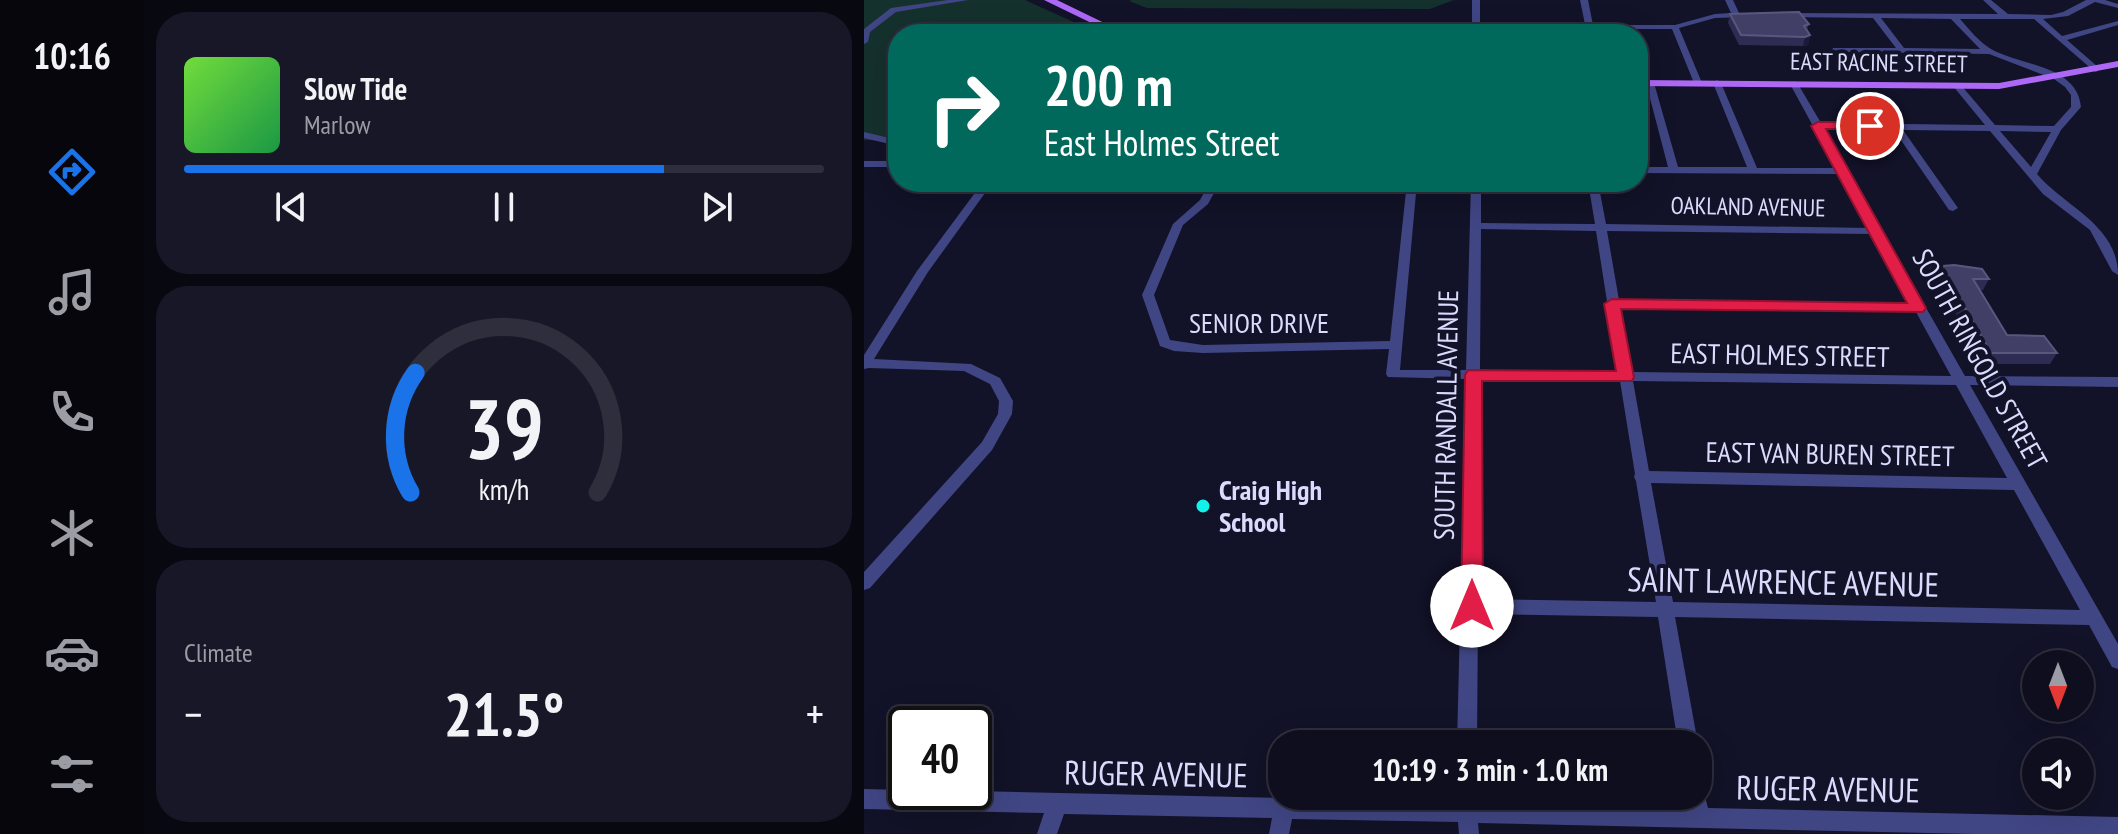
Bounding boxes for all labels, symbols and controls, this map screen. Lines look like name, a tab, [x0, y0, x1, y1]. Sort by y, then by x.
text: 10:16	[33, 32, 111, 79]
street label: EAST RACINE STREET	[1790, 45, 1968, 80]
text: 200 m	[1044, 49, 1173, 121]
icon: right	[912, 56, 1016, 160]
text: Slow Tide	[304, 69, 407, 108]
pin	[1836, 92, 1904, 160]
icon: arrive	[1848, 104, 1892, 148]
text: Marlow	[304, 108, 370, 141]
text: East Holmes Street	[1044, 119, 1279, 166]
icon: directions	[44, 144, 100, 200]
icon: previous	[269, 185, 313, 229]
icon: pause	[482, 185, 526, 229]
icon: next	[695, 185, 739, 229]
street label: OAKLAND AVENUE	[1670, 190, 1826, 223]
street label: SOUTH RINGOLD STREET	[1905, 242, 2057, 476]
icon: music	[44, 264, 100, 320]
street label: SOUTH RANDALL AVENUE	[1425, 290, 1466, 540]
street label: SENIOR DRIVE	[1189, 304, 1329, 341]
street label: EAST HOLMES STREET	[1670, 334, 1890, 375]
text: 39	[464, 374, 544, 482]
icon: phone	[44, 384, 100, 440]
street label: EAST VAN BUREN STREET	[1705, 433, 1955, 474]
text: km/h	[479, 471, 529, 508]
place label: Craig High School	[1219, 471, 1322, 540]
marker: Craig High School	[1194, 497, 1212, 515]
icon: climate	[44, 505, 100, 561]
street label: SAINT LAWRENCE AVENUE	[1627, 556, 1939, 606]
position arrow	[1430, 564, 1514, 648]
icon: car	[44, 625, 100, 681]
text: Climate	[184, 636, 253, 669]
north arrow	[2022, 650, 2094, 722]
map controls	[2022, 650, 2094, 810]
text: 21.5°	[444, 675, 564, 753]
text: −	[184, 685, 202, 742]
text: +	[806, 685, 824, 742]
speed limit sign: 40	[888, 706, 992, 810]
button: sound	[2022, 738, 2094, 810]
icon: filters	[44, 746, 100, 802]
street label: RUGER AVENUE	[1064, 749, 1248, 797]
text: 10:19 · 3 min · 1.0 km	[1372, 750, 1608, 789]
street label: RUGER AVENUE	[1736, 764, 1920, 812]

